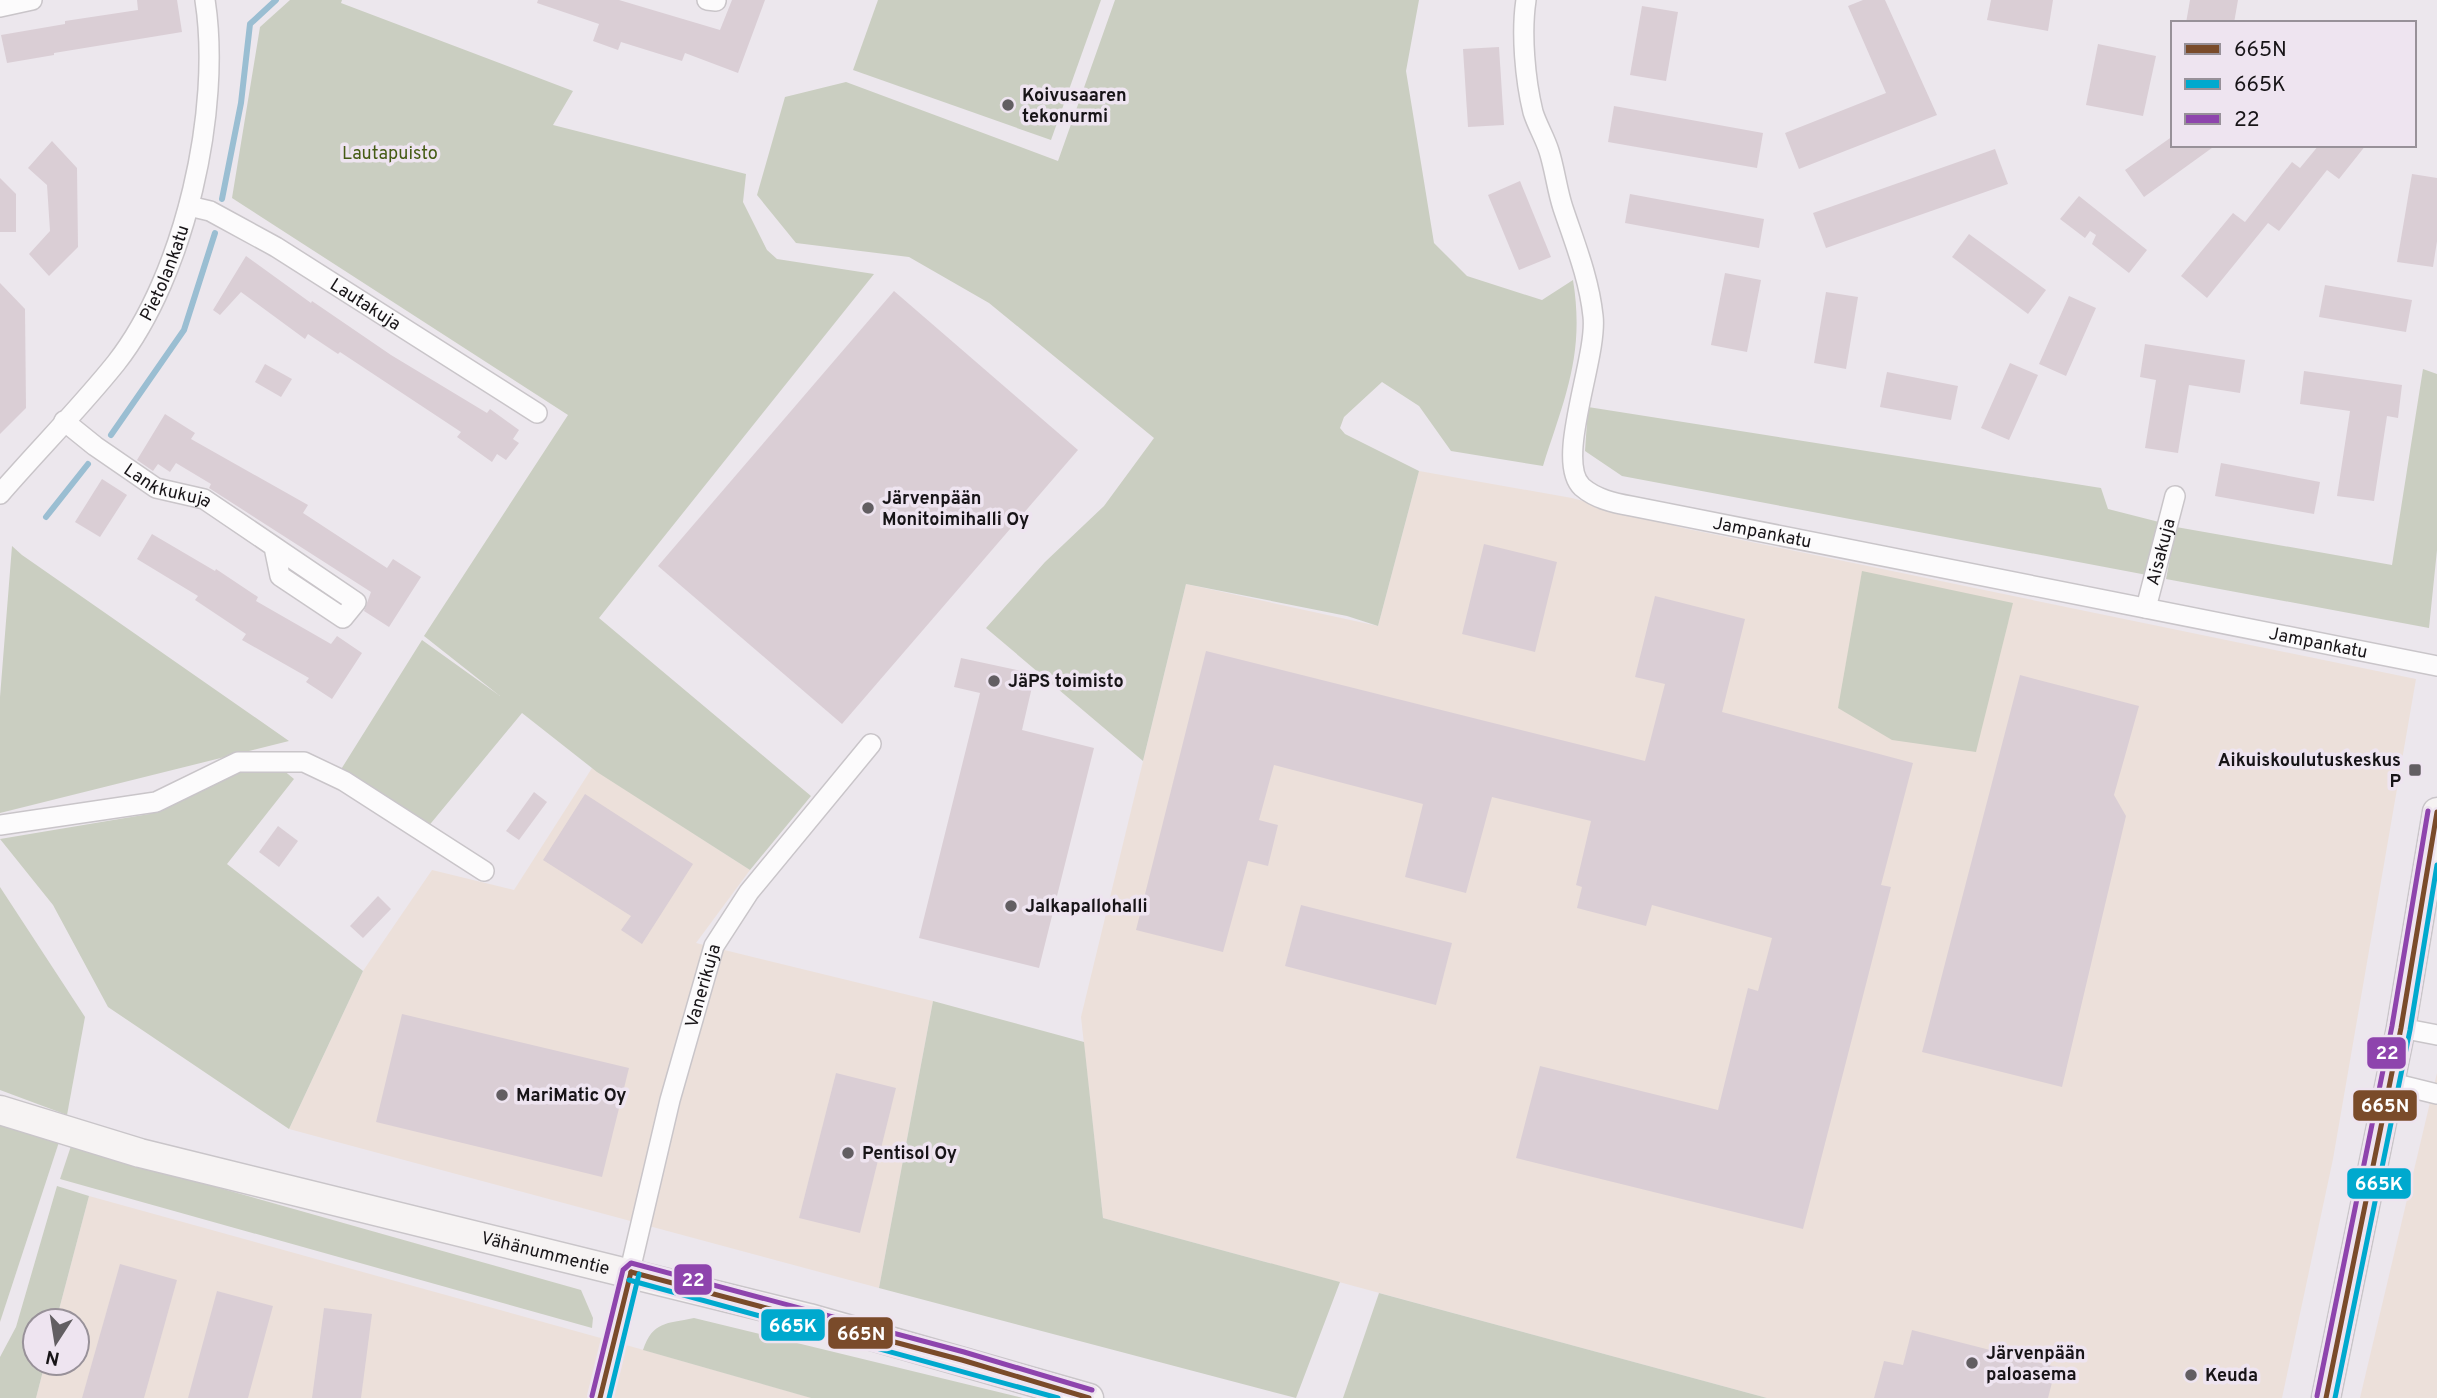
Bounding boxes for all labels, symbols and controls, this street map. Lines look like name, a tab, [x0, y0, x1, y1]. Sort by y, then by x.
legend	[2171, 21, 2416, 147]
text: 665N	[2234, 37, 2287, 64]
text: 665K	[2234, 72, 2286, 99]
place label: Koivusaaren tekonurmi	[1022, 85, 1127, 129]
marker: Koivusaaren tekonurmi	[1000, 97, 1016, 113]
text: 22	[2234, 107, 2260, 134]
park label: Lautapuisto	[342, 143, 438, 166]
street label: Pietolankatu	[136, 223, 195, 325]
street label: Lautakuja	[325, 274, 405, 336]
street label: Lankkukuja	[119, 459, 216, 514]
place label: Järvenpään Monitoimihalli Oy	[882, 488, 1029, 532]
marker: Järvenpään Monitoimihalli Oy	[860, 500, 876, 516]
street label: Jampankatu	[1711, 512, 1813, 555]
street label: Aisakuja	[2142, 516, 2182, 588]
street label: Jampankatu	[2267, 623, 2369, 665]
place label: JäPS toimisto	[1008, 671, 1124, 694]
marker: JäPS toimisto	[986, 673, 1002, 689]
place label: Aikuiskoulutuskeskus P	[2218, 750, 2402, 794]
marker: Aikuiskoulutuskeskus P	[2407, 762, 2423, 778]
place label: Jalkapallohalli	[1025, 896, 1148, 919]
marker: Jalkapallohalli	[1003, 898, 1019, 914]
street label: Vanerikuja	[681, 942, 727, 1031]
line badge: 22	[2366, 1036, 2407, 1070]
text: 22	[2375, 1042, 2399, 1066]
place label: MariMatic Oy	[516, 1085, 627, 1108]
marker: MariMatic Oy	[494, 1087, 510, 1103]
line badge: 665N	[2352, 1089, 2418, 1122]
text: 665N	[2361, 1095, 2409, 1119]
place label: Pentisol Oy	[862, 1143, 957, 1166]
marker: Pentisol Oy	[840, 1145, 856, 1161]
line badge: 665K	[2346, 1167, 2412, 1200]
text: 665K	[2355, 1173, 2403, 1197]
street label: Vähänummentie	[478, 1228, 612, 1281]
line badge: 22	[673, 1263, 713, 1296]
text: 22	[681, 1269, 705, 1293]
north arrow	[21, 1307, 91, 1377]
line badge: 665K	[760, 1308, 826, 1342]
text: 665K	[769, 1315, 817, 1339]
line badge: 665N	[827, 1316, 894, 1350]
text: 665N	[837, 1323, 885, 1347]
place label: Järvenpään paloasema	[1986, 1343, 2086, 1387]
text: N	[44, 1344, 62, 1370]
marker: Järvenpään paloasema	[1964, 1355, 1980, 1371]
place label: Keuda	[2205, 1365, 2258, 1388]
marker: Keuda	[2183, 1367, 2199, 1383]

